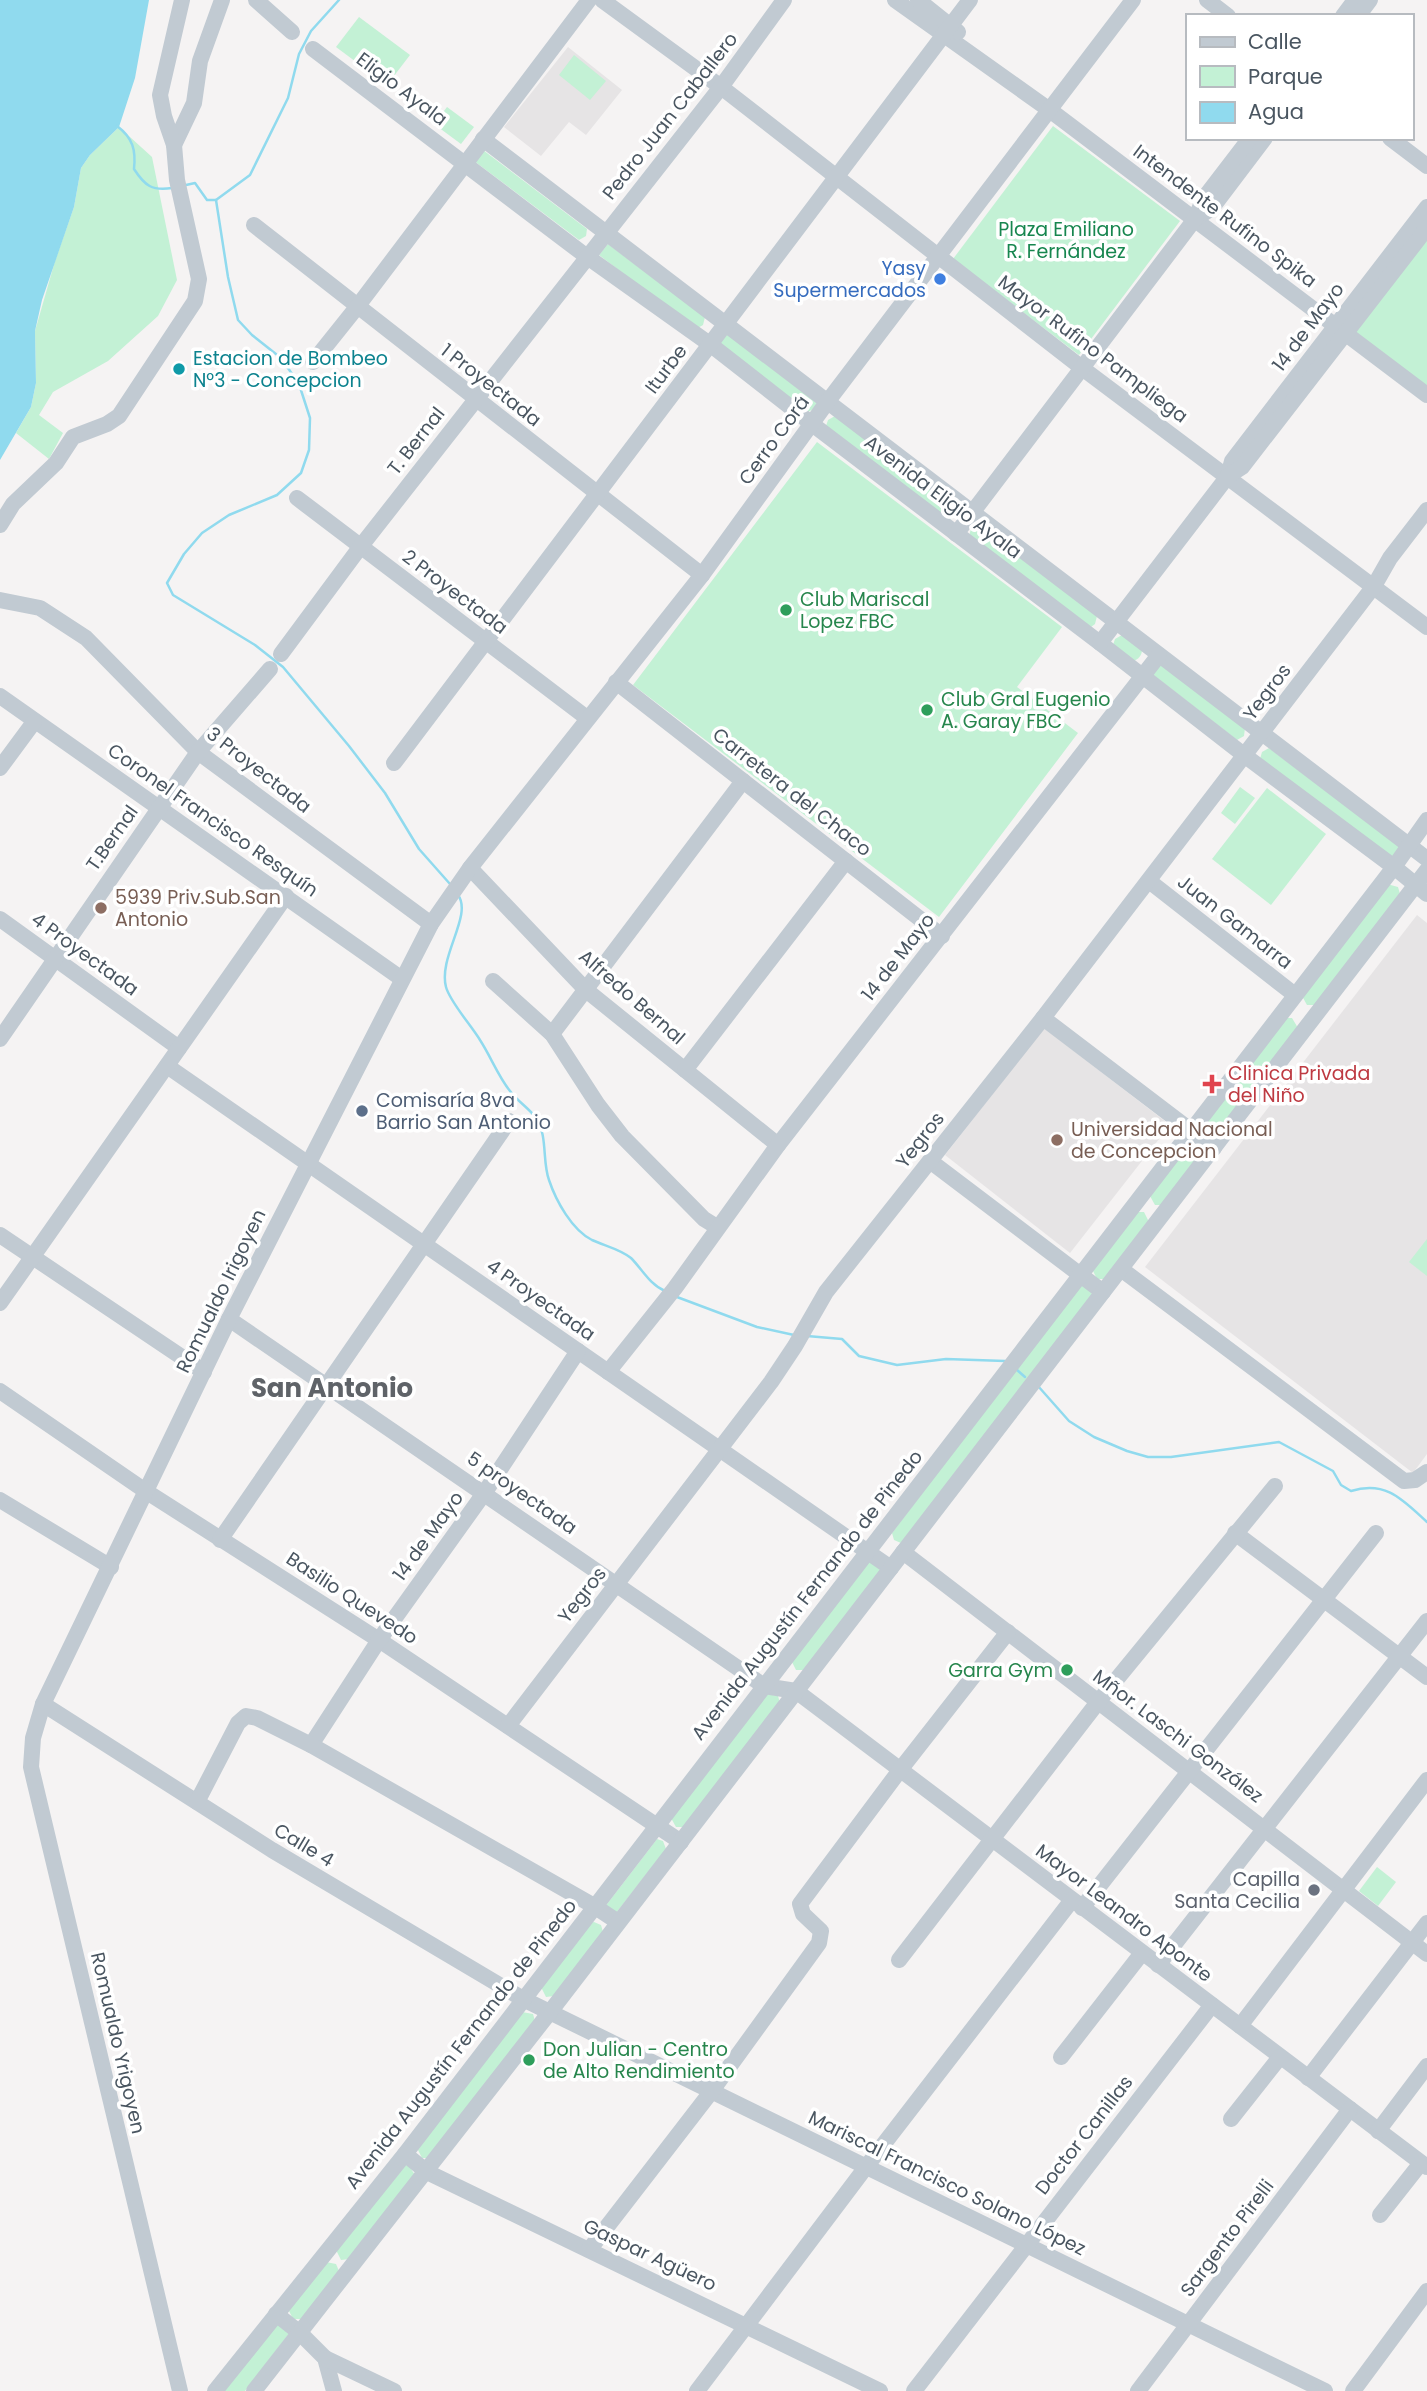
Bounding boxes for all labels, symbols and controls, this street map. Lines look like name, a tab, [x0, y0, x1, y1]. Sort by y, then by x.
legend	[1186, 14, 1413, 140]
street label: Pedro Juan Caballero	[596, 27, 744, 205]
text: Calle	[1248, 27, 1302, 56]
street label: Eligio Ayala	[351, 46, 453, 132]
text: Parque	[1248, 62, 1323, 91]
text: Agua	[1248, 97, 1304, 126]
street label: Intendente Rufino Spika	[1128, 138, 1322, 294]
park label: Plaza Emiliano R. Fernández	[998, 216, 1134, 265]
place label: Yasy Supermercados	[773, 255, 926, 304]
street label: Mayor Rufino Pampliega	[993, 269, 1193, 429]
marker: Yasy Supermercados	[932, 271, 948, 287]
street label: 14 de Mayo	[1266, 277, 1350, 377]
street label: 1 Proyectada	[435, 337, 547, 433]
street label: Iturbe	[639, 339, 693, 399]
place label: Estacion de Bombeo N°3 - Concepcion	[193, 345, 388, 394]
marker: Estacion de Bombeo N°3 - Concepcion	[171, 361, 187, 377]
street label: Cerro Corá	[732, 390, 816, 490]
street label: T. Bernal	[381, 401, 451, 481]
street label: Avenida Eligio Ayala	[859, 429, 1027, 565]
street label: 2 Proyectada	[397, 543, 513, 641]
place label: Club Mariscal Lopez FBC	[800, 586, 929, 635]
marker: Club Mariscal Lopez FBC	[778, 602, 794, 618]
street label: Yegros	[1237, 658, 1297, 726]
place label: Club Gral Eugenio A. Garay FBC	[941, 686, 1110, 735]
marker: Club Gral Eugenio A. Garay FBC	[919, 702, 935, 718]
street label: 3 Proyectada	[201, 721, 317, 819]
street label: Carretera del Chaco	[707, 721, 877, 863]
street label: Coronel Francisco Resquín	[102, 737, 324, 903]
street label: T.Bernal	[80, 800, 144, 876]
street label: Juan Gamarra	[1172, 868, 1298, 976]
place label: 5939 Priv.Sub.San Antonio	[115, 884, 281, 933]
marker: 5939 Priv.Sub.San Antonio	[93, 900, 109, 916]
street label: 4 Proyectada	[26, 906, 144, 1002]
street label: 14 de Mayo	[855, 907, 941, 1007]
street label: Alfredo Bernal	[573, 943, 691, 1051]
place label: Clinica Privada del Niño	[1228, 1060, 1370, 1109]
marker: Clinica Privada del Niño	[1202, 1074, 1222, 1094]
place label: Comisaría 8va Barrio San Antonio	[376, 1087, 551, 1136]
marker: Comisaría 8va Barrio San Antonio	[354, 1103, 370, 1119]
street label: Yegros	[889, 1106, 951, 1174]
place label: Universidad Nacional de Concepcion	[1071, 1116, 1273, 1165]
marker: Universidad Nacional de Concepcion	[1049, 1132, 1065, 1148]
street label: Romualdo Irigoyen	[170, 1205, 272, 1377]
street label: 4 Proyectada	[481, 1253, 601, 1347]
district label: San Antonio	[251, 1370, 413, 1406]
street label: Avenida Augustín Fernando de Pinedo	[685, 1444, 929, 1746]
street label: 5 proyectada	[462, 1445, 582, 1541]
street label: 14 de Mayo	[386, 1486, 470, 1586]
street label: Basilio Quevedo	[281, 1545, 423, 1651]
street label: Yegros	[551, 1561, 613, 1629]
place label: Garra Gym	[948, 1657, 1053, 1684]
marker: Garra Gym	[1059, 1662, 1075, 1678]
street label: Mñor. Laschi González	[1087, 1663, 1269, 1809]
street label: Calle 4	[269, 1817, 339, 1874]
street label: Mayor Leandro Aponte	[1030, 1838, 1218, 1988]
place label: Capilla Santa Cecilia	[1174, 1866, 1300, 1915]
marker: Capilla Santa Cecilia	[1306, 1882, 1322, 1898]
street label: Avenida Augustín Fernando de Pinedo	[339, 1893, 583, 2195]
street label: Romualdo Yrigoyen	[84, 1950, 152, 2136]
place label: Don Julian - Centro de Alto Rendimiento	[543, 2036, 735, 2085]
marker: Don Julian - Centro de Alto Rendimiento	[521, 2052, 537, 2068]
street label: Doctor Canillas	[1029, 2070, 1139, 2200]
street label: Mariscal Francisco Solano López	[804, 2104, 1090, 2262]
street label: Sargento Pirelli	[1174, 2174, 1280, 2302]
street label: Gaspar Agüero	[579, 2212, 721, 2298]

